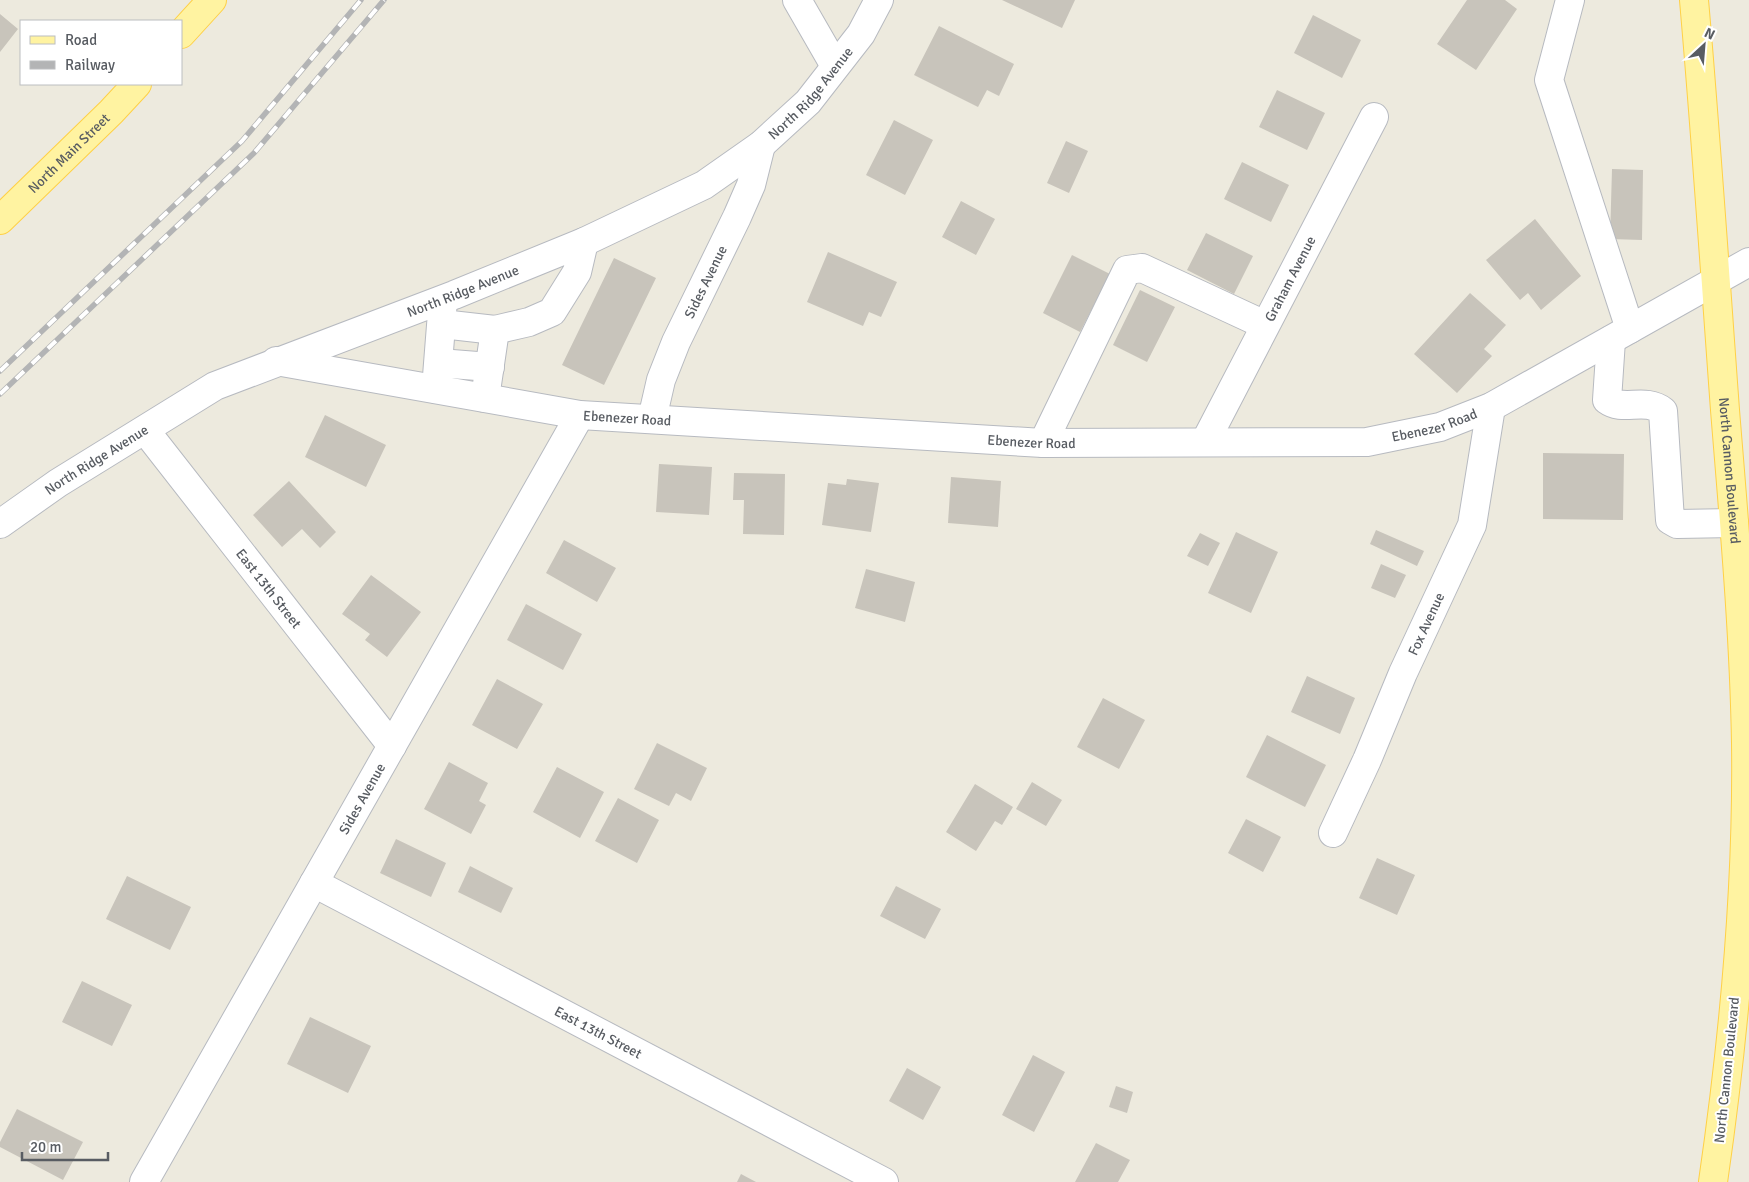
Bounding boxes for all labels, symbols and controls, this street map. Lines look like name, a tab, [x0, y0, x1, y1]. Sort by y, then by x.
legend	[20, 20, 182, 85]
north arrow	[1679, 20, 1729, 70]
text: N	[1701, 24, 1718, 44]
text: Road	[65, 31, 97, 49]
street label: North Ridge Avenue	[764, 44, 856, 143]
text: Railway	[65, 56, 115, 74]
street label: North Main Street	[24, 109, 113, 197]
street label: Graham Avenue	[1261, 233, 1319, 324]
street label: Sides Avenue	[680, 242, 730, 321]
street label: North Ridge Avenue	[404, 261, 521, 321]
street label: North Cannon Boulevard	[1716, 397, 1744, 544]
street label: Ebenezer Road	[1390, 405, 1479, 445]
street label: Ebenezer Road	[583, 407, 672, 429]
street label: North Ridge Avenue	[41, 421, 151, 498]
street label: Ebenezer Road	[987, 431, 1076, 452]
street label: East 13th Street	[232, 545, 305, 632]
street label: Fox Avenue	[1404, 590, 1448, 658]
street label: Sides Avenue	[335, 760, 389, 837]
street label: North Cannon Boulevard	[1711, 996, 1743, 1144]
street label: East 13th Street	[552, 1002, 645, 1062]
scale bar	[22, 1130, 109, 1162]
text: 20 m	[30, 1138, 61, 1156]

